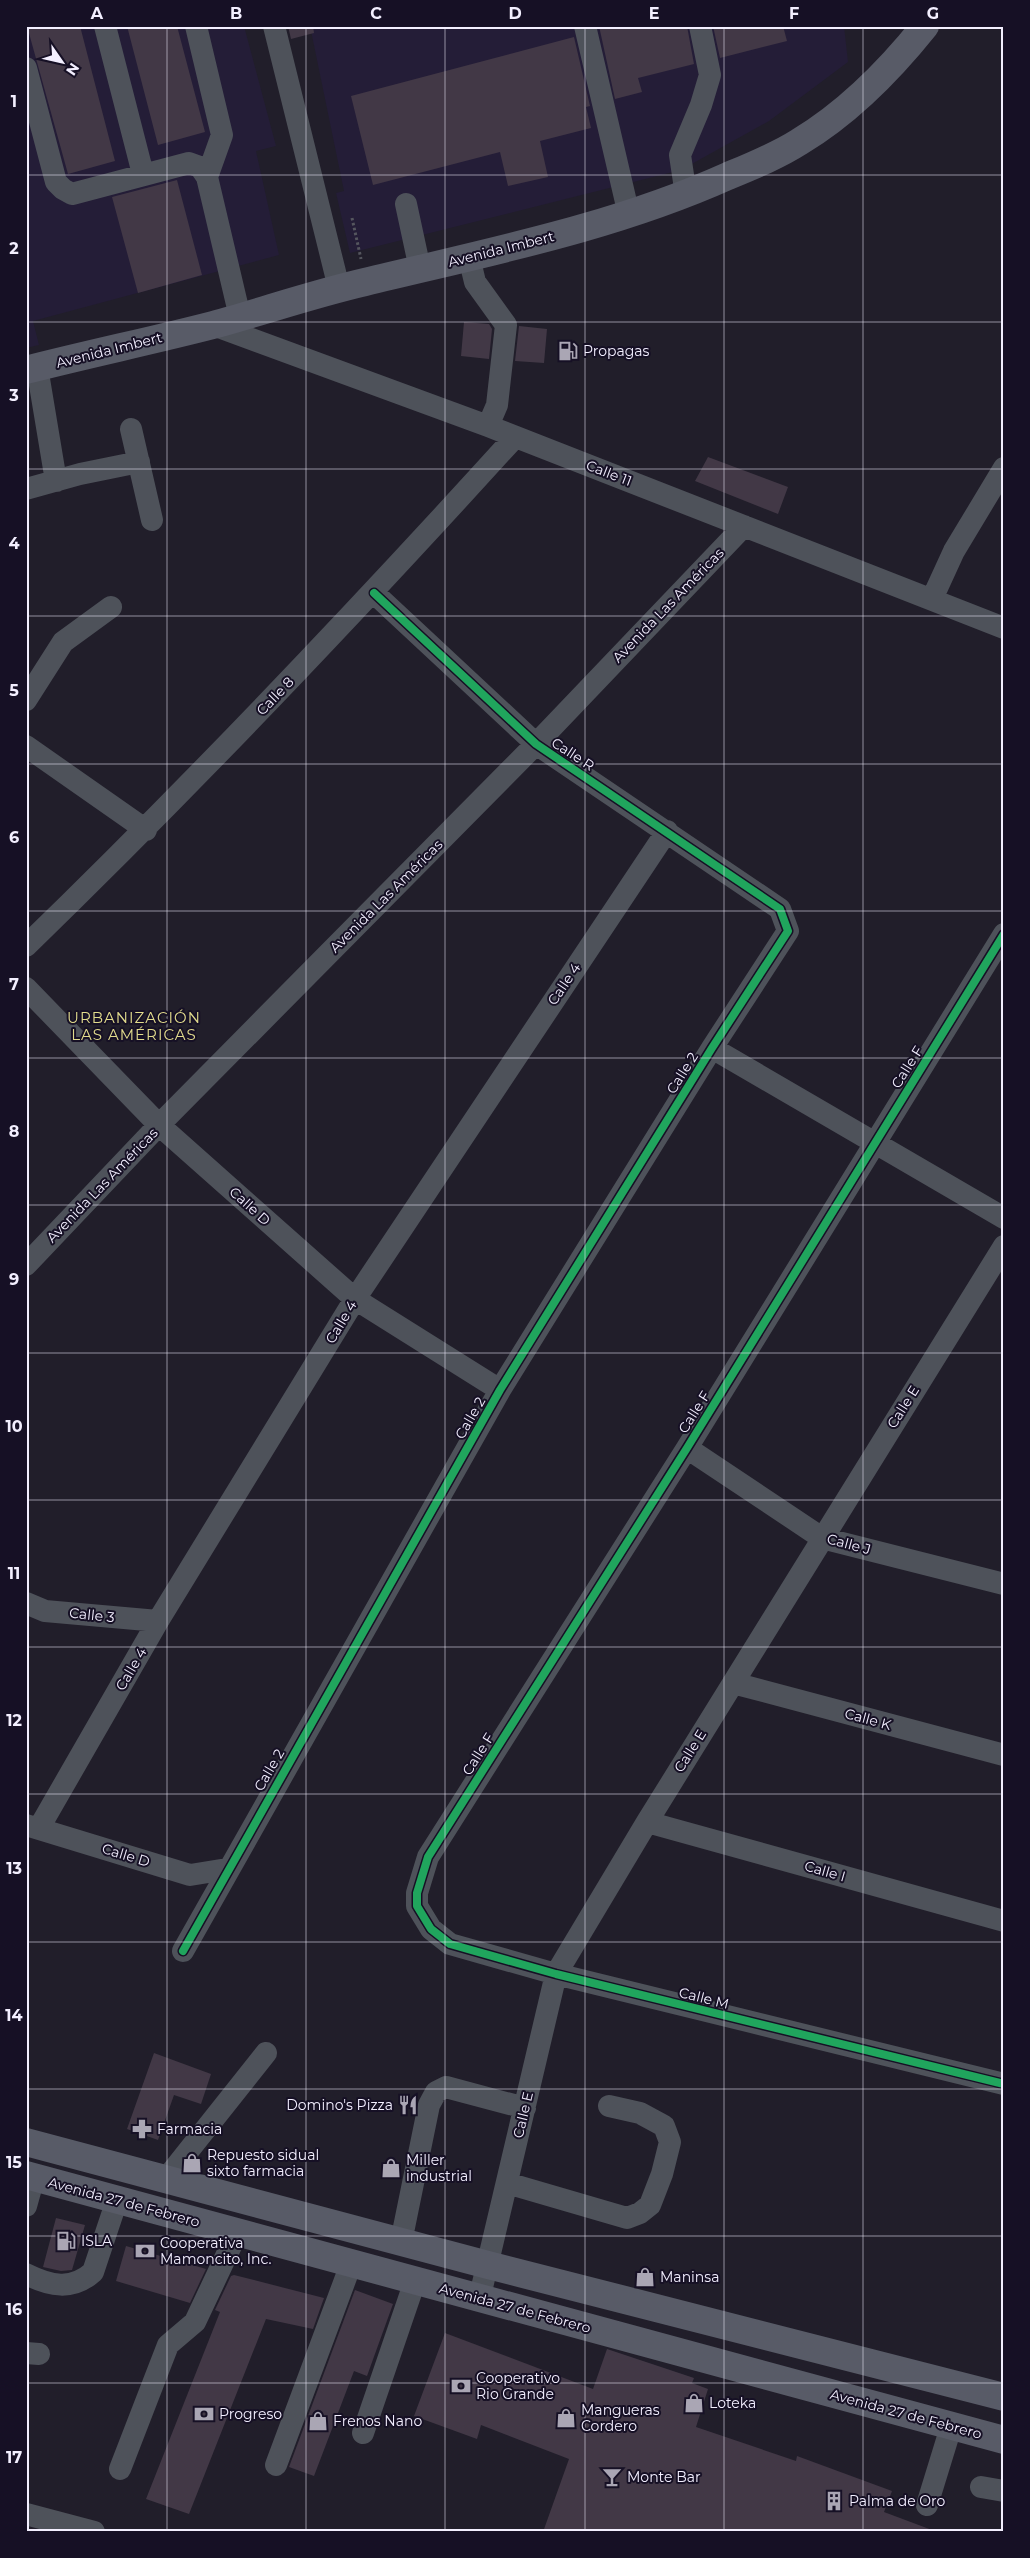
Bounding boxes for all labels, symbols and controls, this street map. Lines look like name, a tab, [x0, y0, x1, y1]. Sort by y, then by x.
text: A	[90, 4, 104, 23]
text: B	[230, 4, 242, 23]
text: C	[370, 4, 382, 23]
text: D	[508, 4, 522, 23]
text: E	[649, 4, 659, 23]
text: F	[789, 4, 799, 23]
text: G	[927, 4, 939, 23]
north arrow	[38, 38, 88, 88]
text: N	[62, 60, 83, 79]
text: 1	[11, 92, 17, 111]
street label: Avenida Imbert	[446, 227, 556, 271]
text: 2	[9, 239, 19, 258]
street label: Avenida Imbert	[54, 328, 164, 372]
fuel station icon: Propagas	[557, 340, 579, 362]
place label: Propagas	[583, 342, 650, 360]
text: 3	[8, 386, 19, 405]
street label: Calle 11	[583, 456, 635, 490]
text: 4	[8, 534, 20, 553]
street label: Avenida Las Américas	[608, 544, 728, 666]
street label: Calle 8	[252, 673, 298, 719]
text: 5	[9, 681, 19, 700]
street label: Calle R	[548, 733, 598, 775]
text: 6	[9, 828, 19, 847]
street label: Avenida Las Américas	[326, 836, 446, 956]
street label: Calle 4	[543, 959, 585, 1009]
text: 7	[9, 975, 19, 994]
district label: URBANIZACIÓN LAS AMÉRICAS	[67, 1008, 201, 1044]
street label: Calle F	[887, 1042, 927, 1092]
street label: Calle 2	[662, 1049, 702, 1097]
text: 8	[9, 1122, 19, 1141]
street label: Avenida Las Américas	[42, 1124, 162, 1246]
street label: Calle D	[226, 1183, 274, 1229]
text: 9	[9, 1270, 19, 1289]
street label: Calle 4	[321, 1297, 361, 1347]
street label: Calle E	[883, 1382, 923, 1432]
street label: Calle F	[674, 1387, 714, 1437]
street label: Calle 2	[451, 1394, 489, 1442]
text: 10	[5, 1417, 23, 1436]
street label: Calle J	[825, 1530, 873, 1558]
text: 11	[8, 1564, 20, 1583]
street label: Calle 3	[68, 1604, 116, 1626]
street label: Calle 4	[111, 1644, 151, 1694]
street label: Calle K	[843, 1704, 893, 1734]
text: 12	[6, 1711, 22, 1730]
street label: Calle E	[670, 1726, 710, 1776]
street label: Calle F	[458, 1729, 498, 1779]
street label: Calle 2	[250, 1746, 288, 1794]
street label: Calle D	[100, 1839, 152, 1871]
street label: Calle I	[802, 1857, 848, 1885]
text: 13	[6, 1859, 22, 1878]
street label: Calle M	[677, 1983, 731, 2013]
text: 14	[5, 2006, 23, 2025]
street label: Calle E	[509, 2090, 537, 2140]
restaurant icon: Domino's Pizza	[397, 2094, 419, 2116]
place label: Domino's Pizza	[286, 2096, 393, 2114]
pharmacy icon: Farmacia	[131, 2118, 153, 2140]
place label: Farmacia	[157, 2120, 222, 2138]
place label: Repuesto sidual sixto farmacia	[207, 2146, 319, 2180]
place label: Miller industrial	[406, 2151, 472, 2185]
shop icon: Repuesto sidual sixto farmacia	[181, 2152, 203, 2174]
text: 15	[6, 2153, 22, 2172]
shop icon: Miller industrial	[380, 2157, 402, 2179]
street label: Avenida 27 de Febrero	[46, 2173, 202, 2231]
fuel station icon: ISLA	[55, 2230, 77, 2252]
place label: ISLA	[81, 2232, 113, 2250]
place label: Cooperativa Mamoncito, Inc.	[160, 2234, 272, 2268]
bank icon: Cooperativa Mamoncito, Inc.	[134, 2240, 156, 2262]
shop icon: Maninsa	[634, 2266, 656, 2288]
place label: Maninsa	[660, 2268, 719, 2286]
street label: Avenida 27 de Febrero	[437, 2279, 593, 2337]
text: 16	[6, 2300, 22, 2319]
place label: Cooperativo Rio Grande	[476, 2369, 560, 2403]
bank icon: Cooperativo Rio Grande	[450, 2375, 472, 2397]
street label: Avenida 27 de Febrero	[828, 2385, 984, 2443]
shop icon: Loteka	[683, 2392, 705, 2414]
place label: Loteka	[709, 2394, 756, 2412]
place label: Mangueras Cordero	[581, 2401, 660, 2435]
bank icon: Progreso	[193, 2403, 215, 2425]
place label: Progreso	[219, 2405, 282, 2423]
shop icon: Mangueras Cordero	[555, 2407, 577, 2429]
shop icon: Frenos Nano	[307, 2410, 329, 2432]
place label: Frenos Nano	[333, 2412, 422, 2430]
text: 17	[6, 2448, 22, 2467]
bar icon: Monte Bar	[601, 2466, 623, 2488]
place label: Monte Bar	[627, 2468, 701, 2486]
building icon: Palma de Oro	[823, 2490, 845, 2512]
place label: Palma de Oro	[849, 2492, 945, 2510]

